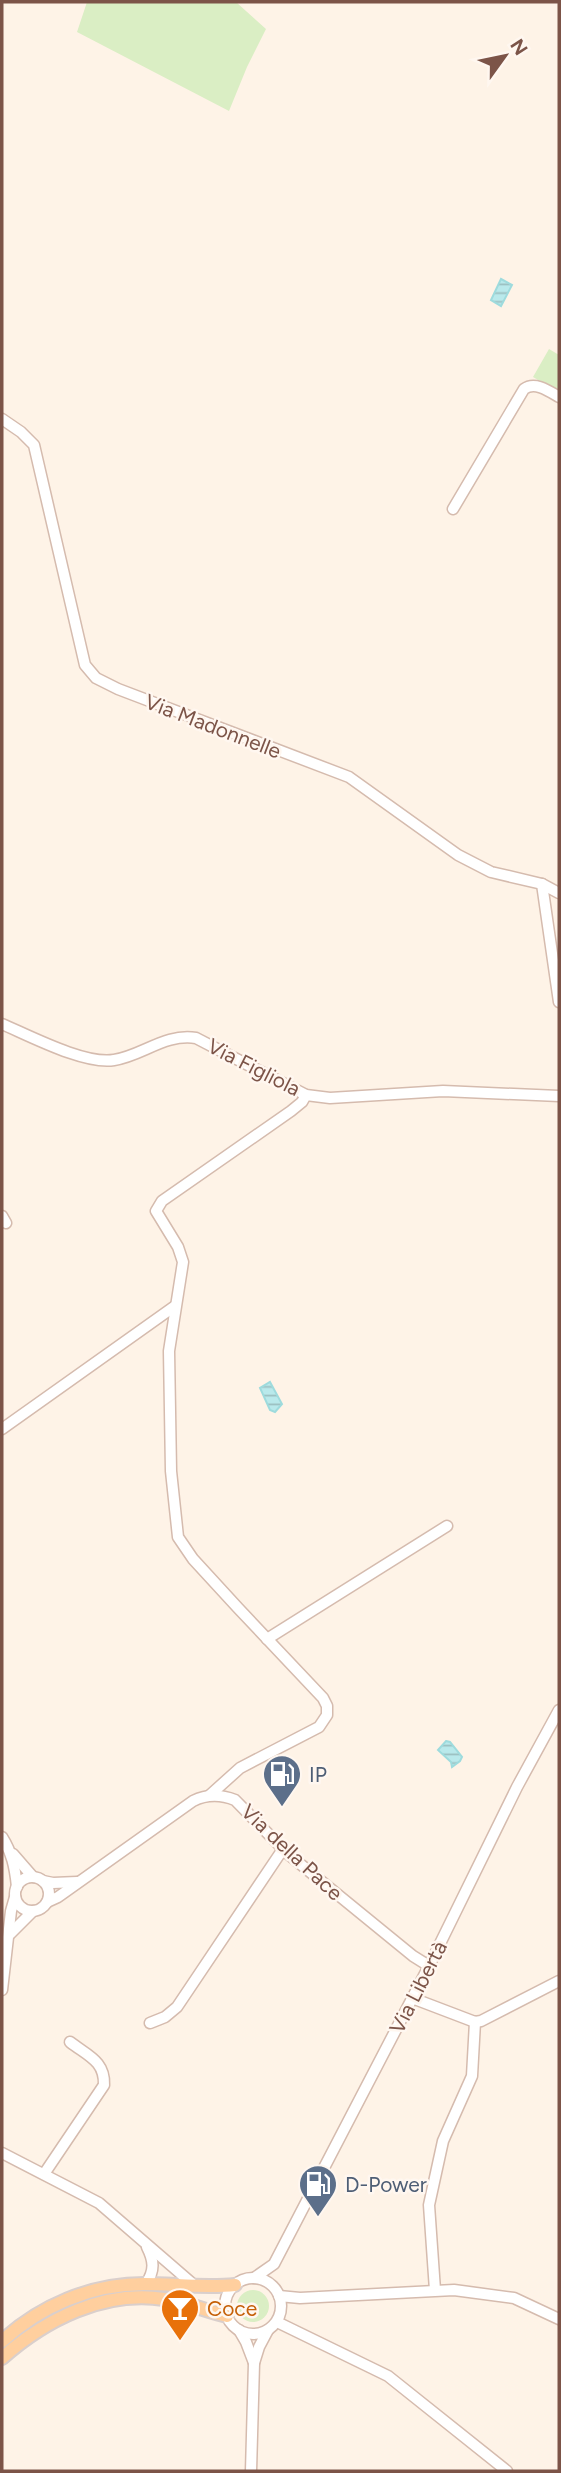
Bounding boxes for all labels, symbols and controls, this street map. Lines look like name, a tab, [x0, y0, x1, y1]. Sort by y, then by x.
north arrow	[470, 21, 540, 91]
text: N	[505, 35, 532, 59]
street label: Via Madonnelle	[141, 689, 285, 763]
street label: Via Figliola	[203, 1033, 305, 1101]
fuel station icon: IP	[261, 1753, 303, 1808]
place label: IP	[309, 1762, 327, 1787]
street label: Via della Pace	[236, 1799, 348, 1905]
street label: Via Libertà	[384, 1937, 452, 2037]
fuel station icon: D-Power	[297, 2163, 339, 2218]
place label: D-Power	[345, 2172, 427, 2197]
bar icon: Coce	[159, 2287, 201, 2342]
place label: Coce	[207, 2296, 257, 2321]

